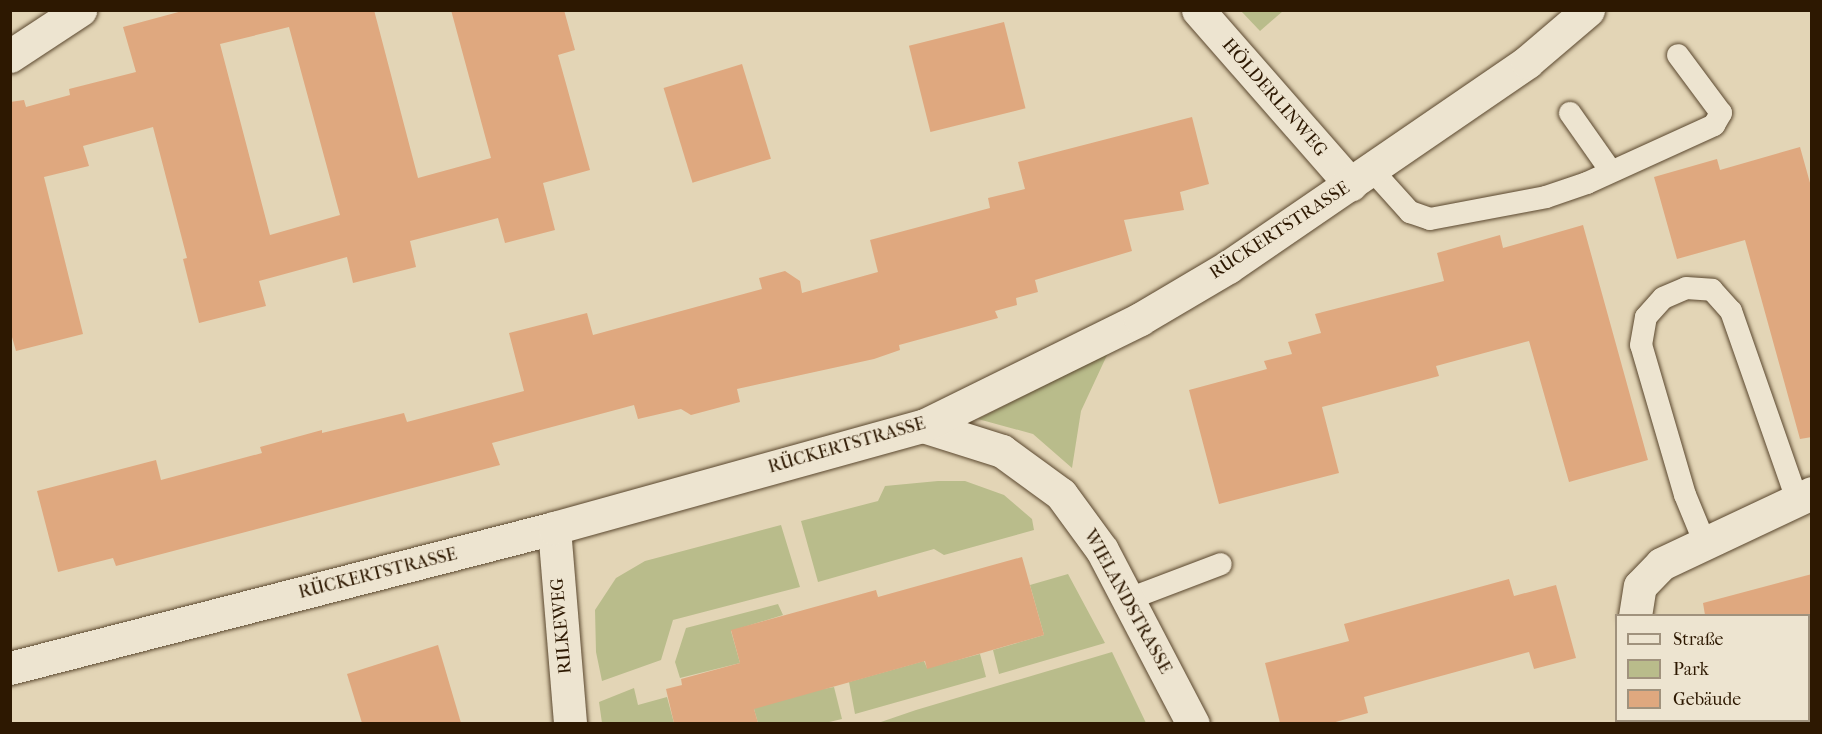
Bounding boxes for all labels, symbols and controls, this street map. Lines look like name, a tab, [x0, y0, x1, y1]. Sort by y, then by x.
street label: HÖLDERLINWEG	[1217, 35, 1331, 161]
street label: RÜCKERTSTRASSE	[1206, 178, 1354, 284]
street label: RÜCKERTSTRASSE	[766, 413, 928, 479]
street label: WIELANDSTRASSE	[1078, 526, 1176, 678]
street label: RÜCKERTSTRASSE	[296, 544, 460, 604]
street label: RILKEWEG	[547, 577, 577, 675]
legend	[1615, 614, 1810, 722]
text: Straße	[1673, 629, 1723, 650]
text: Park	[1673, 659, 1709, 680]
text: Gebäude	[1673, 689, 1741, 710]

